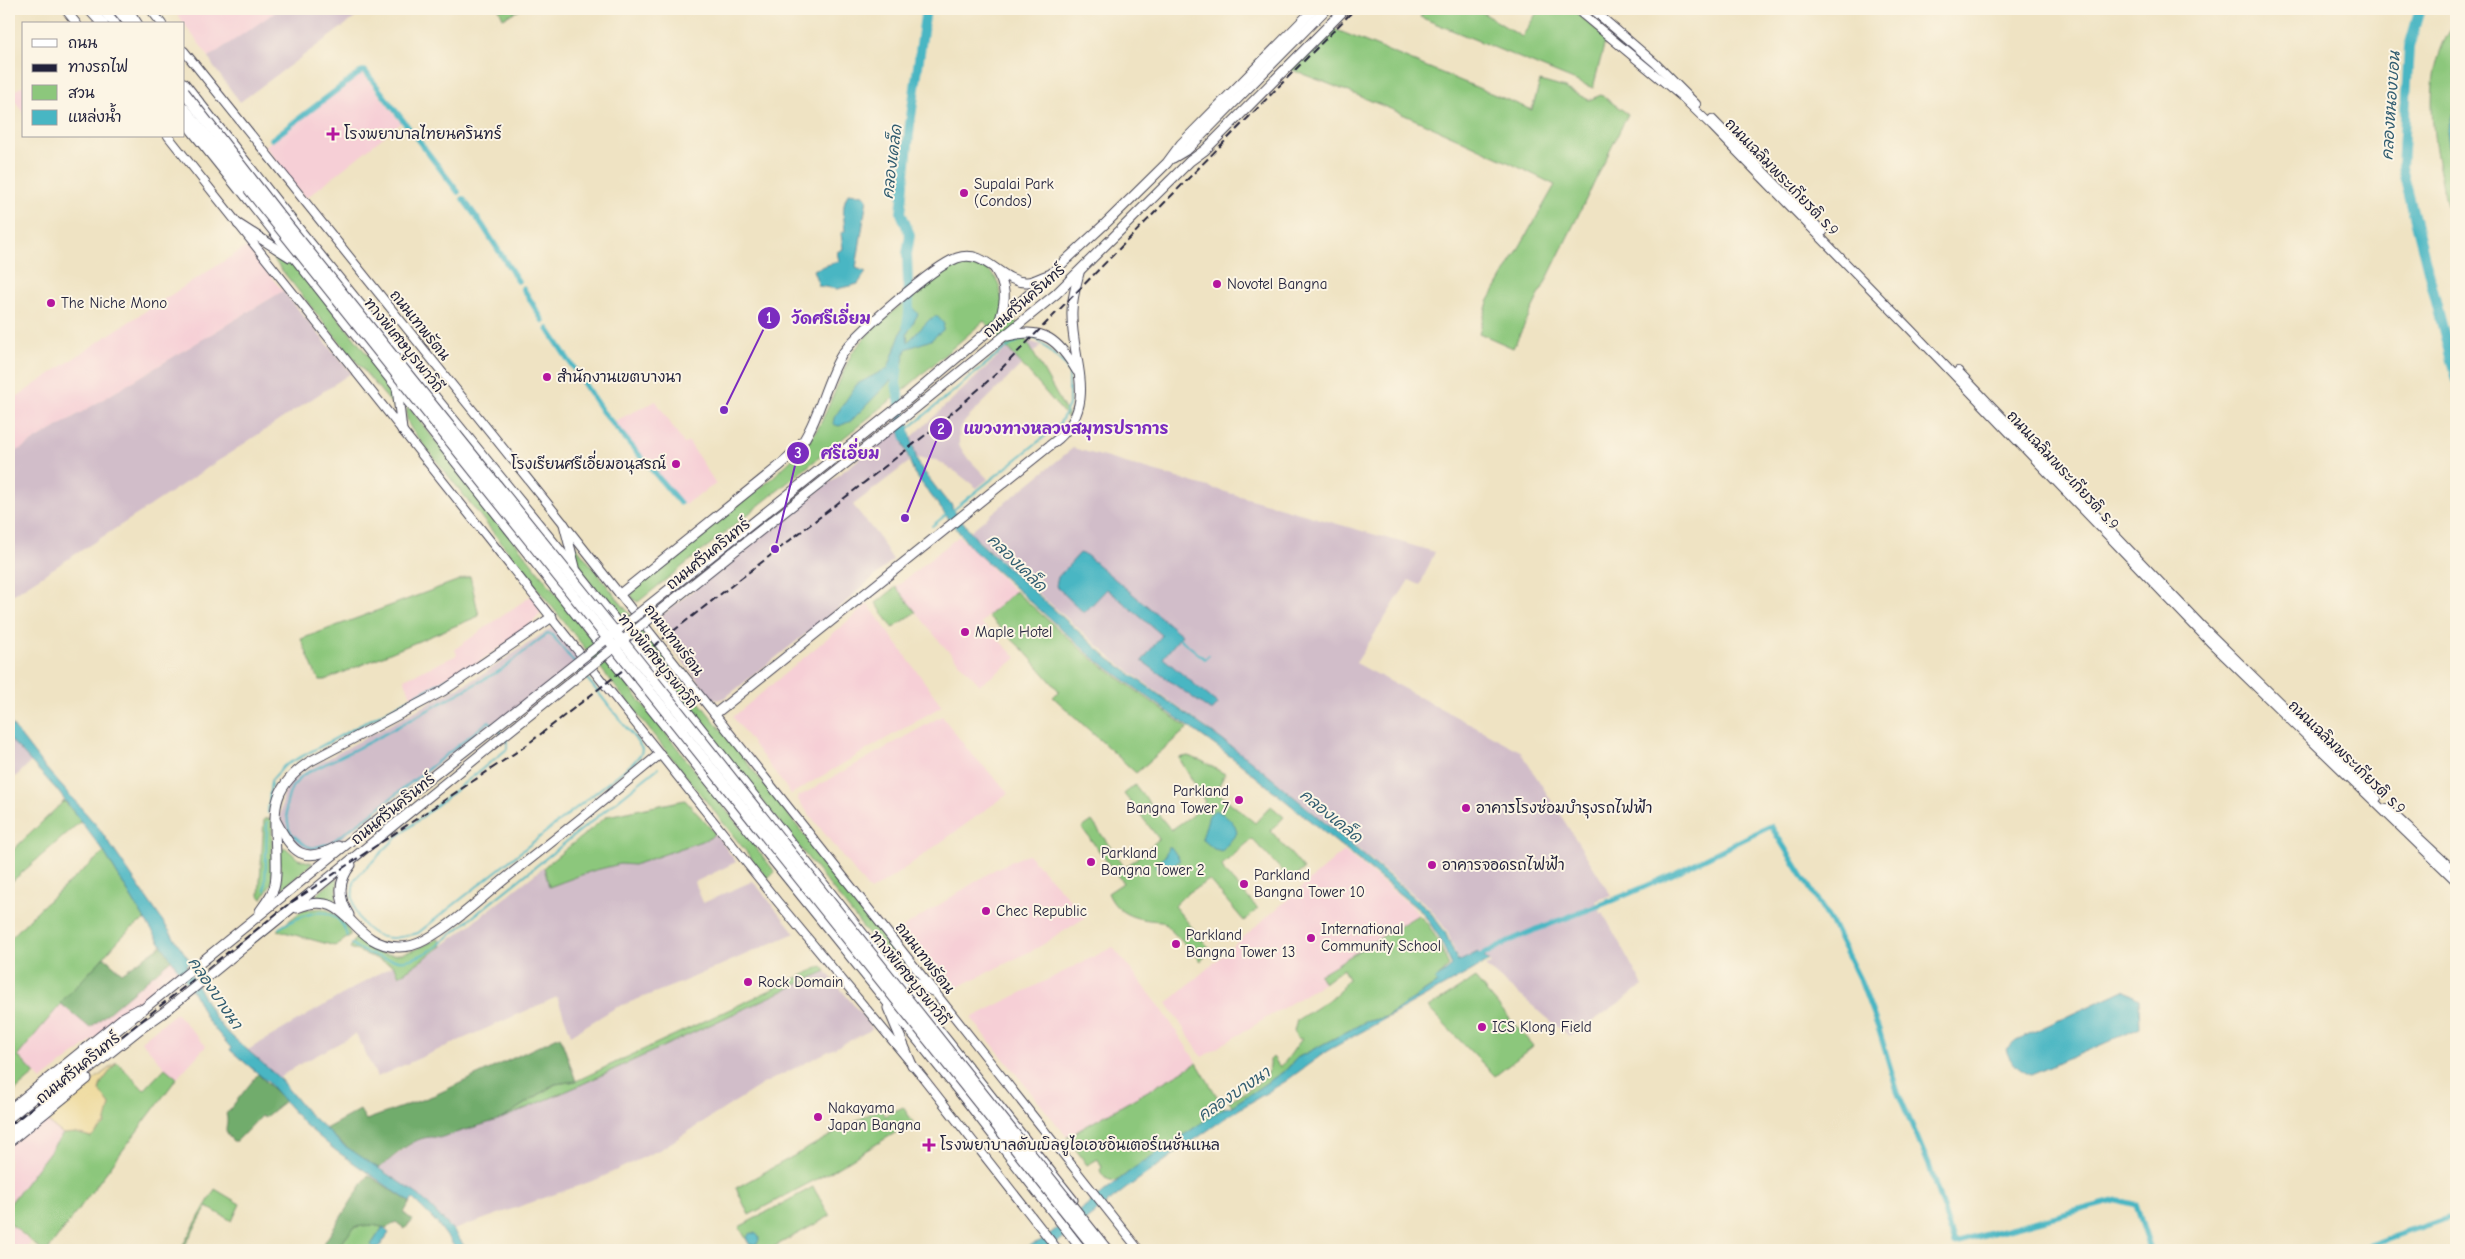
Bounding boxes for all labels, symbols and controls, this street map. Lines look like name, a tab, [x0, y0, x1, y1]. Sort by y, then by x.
legend	[22, 22, 185, 138]
text: ถนน	[68, 34, 97, 52]
water label: คลองหนองบอน	[2378, 50, 2404, 161]
text: ทางรถไฟ	[68, 57, 128, 76]
text: สวน	[68, 84, 95, 102]
text: แหล่งน้ำ	[68, 103, 122, 126]
street label: ถนนเฉลิมพระเกียรติ ร.9	[1721, 115, 1843, 239]
water label: คลองเคล็ด	[877, 123, 906, 200]
place label: โรงพยาบาลไทยนครินทร์	[344, 124, 502, 143]
marker: โรงพยาบาลไทยนครินทร์	[326, 127, 340, 141]
place label: Supalai Park (Condos)	[974, 175, 1055, 210]
marker: Supalai Park (Condos)	[958, 187, 970, 199]
street label: ถนนศรีนครินทร์	[979, 259, 1069, 342]
place label: Novotel Bangna	[1227, 275, 1327, 293]
marker: Novotel Bangna	[1211, 278, 1223, 290]
street label: ถนนเทพรัตน	[386, 286, 454, 364]
place label: The Niche Mono	[61, 294, 167, 312]
street label: ทางพิเศษบูรพาวิถี	[359, 294, 448, 397]
marker: The Niche Mono	[45, 297, 57, 309]
text: วัดศรีเอี่ยม	[791, 302, 871, 328]
callout: วัดศรีเอี่ยม	[756, 303, 881, 334]
text: 1	[766, 309, 772, 327]
place label: สำนักงานเขตบางนา	[557, 368, 682, 386]
marker: สำนักงานเขตบางนา	[541, 371, 553, 383]
street label: ถนนเฉลิมพระเกียรติ ร.9	[2003, 407, 2123, 533]
callout: แขวงทางหลวงสมุทรปราการ	[929, 413, 1179, 444]
text: แขวงทางหลวงสมุทรปราการ	[964, 419, 1169, 441]
text: 2	[937, 420, 945, 438]
text: ศรีเอี่ยม	[821, 437, 879, 463]
callout: ศรีเอี่ยม	[785, 438, 889, 469]
text: 3	[794, 444, 802, 462]
place label: โรงเรียนศรีเอี่ยมอนุสรณ์	[511, 450, 666, 475]
marker: โรงเรียนศรีเอี่ยมอนุสรณ์	[670, 458, 682, 470]
street label: ถนนศรีนครินทร์	[662, 514, 754, 593]
water label: คลองเคล็ด	[984, 529, 1052, 596]
street label: ถนนเทพรัตน	[641, 601, 707, 679]
street label: ทางพิเศษบูรพาวิถี	[613, 610, 702, 713]
place label: Maple Hotel	[975, 623, 1052, 641]
marker: Maple Hotel	[959, 626, 971, 638]
street label: ถนนเฉลิมพระเกียรติ ร.9	[2285, 696, 2409, 818]
street label: ถนนศรีนครินทร์	[347, 769, 439, 848]
place label: Parkland Bangna Tower 7	[1126, 782, 1229, 817]
water label: คลองเคล็ด	[1296, 784, 1368, 847]
marker: Parkland Bangna Tower 7	[1233, 794, 1245, 806]
place label: อาคารโรงซ่อมบำรุงรถไฟฟ้า	[1476, 798, 1652, 819]
marker: อาคารโรงซ่อมบำรุงรถไฟฟ้า	[1460, 802, 1472, 814]
place label: Parkland Bangna Tower 2	[1101, 844, 1205, 879]
place label: อาคารจอดรถไฟฟ้า	[1442, 855, 1565, 874]
marker: Parkland Bangna Tower 2	[1085, 856, 1097, 868]
marker: อาคารจอดรถไฟฟ้า	[1426, 859, 1438, 871]
place label: Parkland Bangna Tower 10	[1254, 866, 1365, 901]
marker: Parkland Bangna Tower 10	[1238, 878, 1250, 890]
place label: Chec Republic	[996, 902, 1087, 920]
marker: Chec Republic	[980, 905, 992, 917]
street label: ถนนเทพรัตน	[892, 919, 958, 997]
place label: International Community School	[1321, 920, 1441, 955]
place label: Parkland Bangna Tower 13	[1186, 926, 1295, 961]
street label: ทางพิเศษบูรพาวิถี	[865, 927, 954, 1030]
marker: International Community School	[1305, 932, 1317, 944]
marker: Parkland Bangna Tower 13	[1170, 938, 1182, 950]
water label: คลองบางนา	[184, 954, 246, 1033]
place label: Rock Domain	[758, 973, 843, 991]
marker: Rock Domain	[742, 976, 754, 988]
place label: ICS Klong Field	[1492, 1018, 1592, 1036]
marker: ICS Klong Field	[1476, 1021, 1488, 1033]
street label: ถนนศรีนครินทร์	[32, 1028, 124, 1107]
water label: คลองบางนา	[1195, 1063, 1274, 1125]
place label: Nakayama Japan Bangna	[828, 1099, 921, 1134]
marker: Nakayama Japan Bangna	[812, 1111, 824, 1123]
place label: โรงพยาบาลดับเบิลยูไอเอชอินเตอร์เนชั่นแนล	[940, 1132, 1220, 1156]
marker: โรงพยาบาลดับเบิลยูไอเอชอินเตอร์เนชั่นแนล	[922, 1138, 936, 1152]

